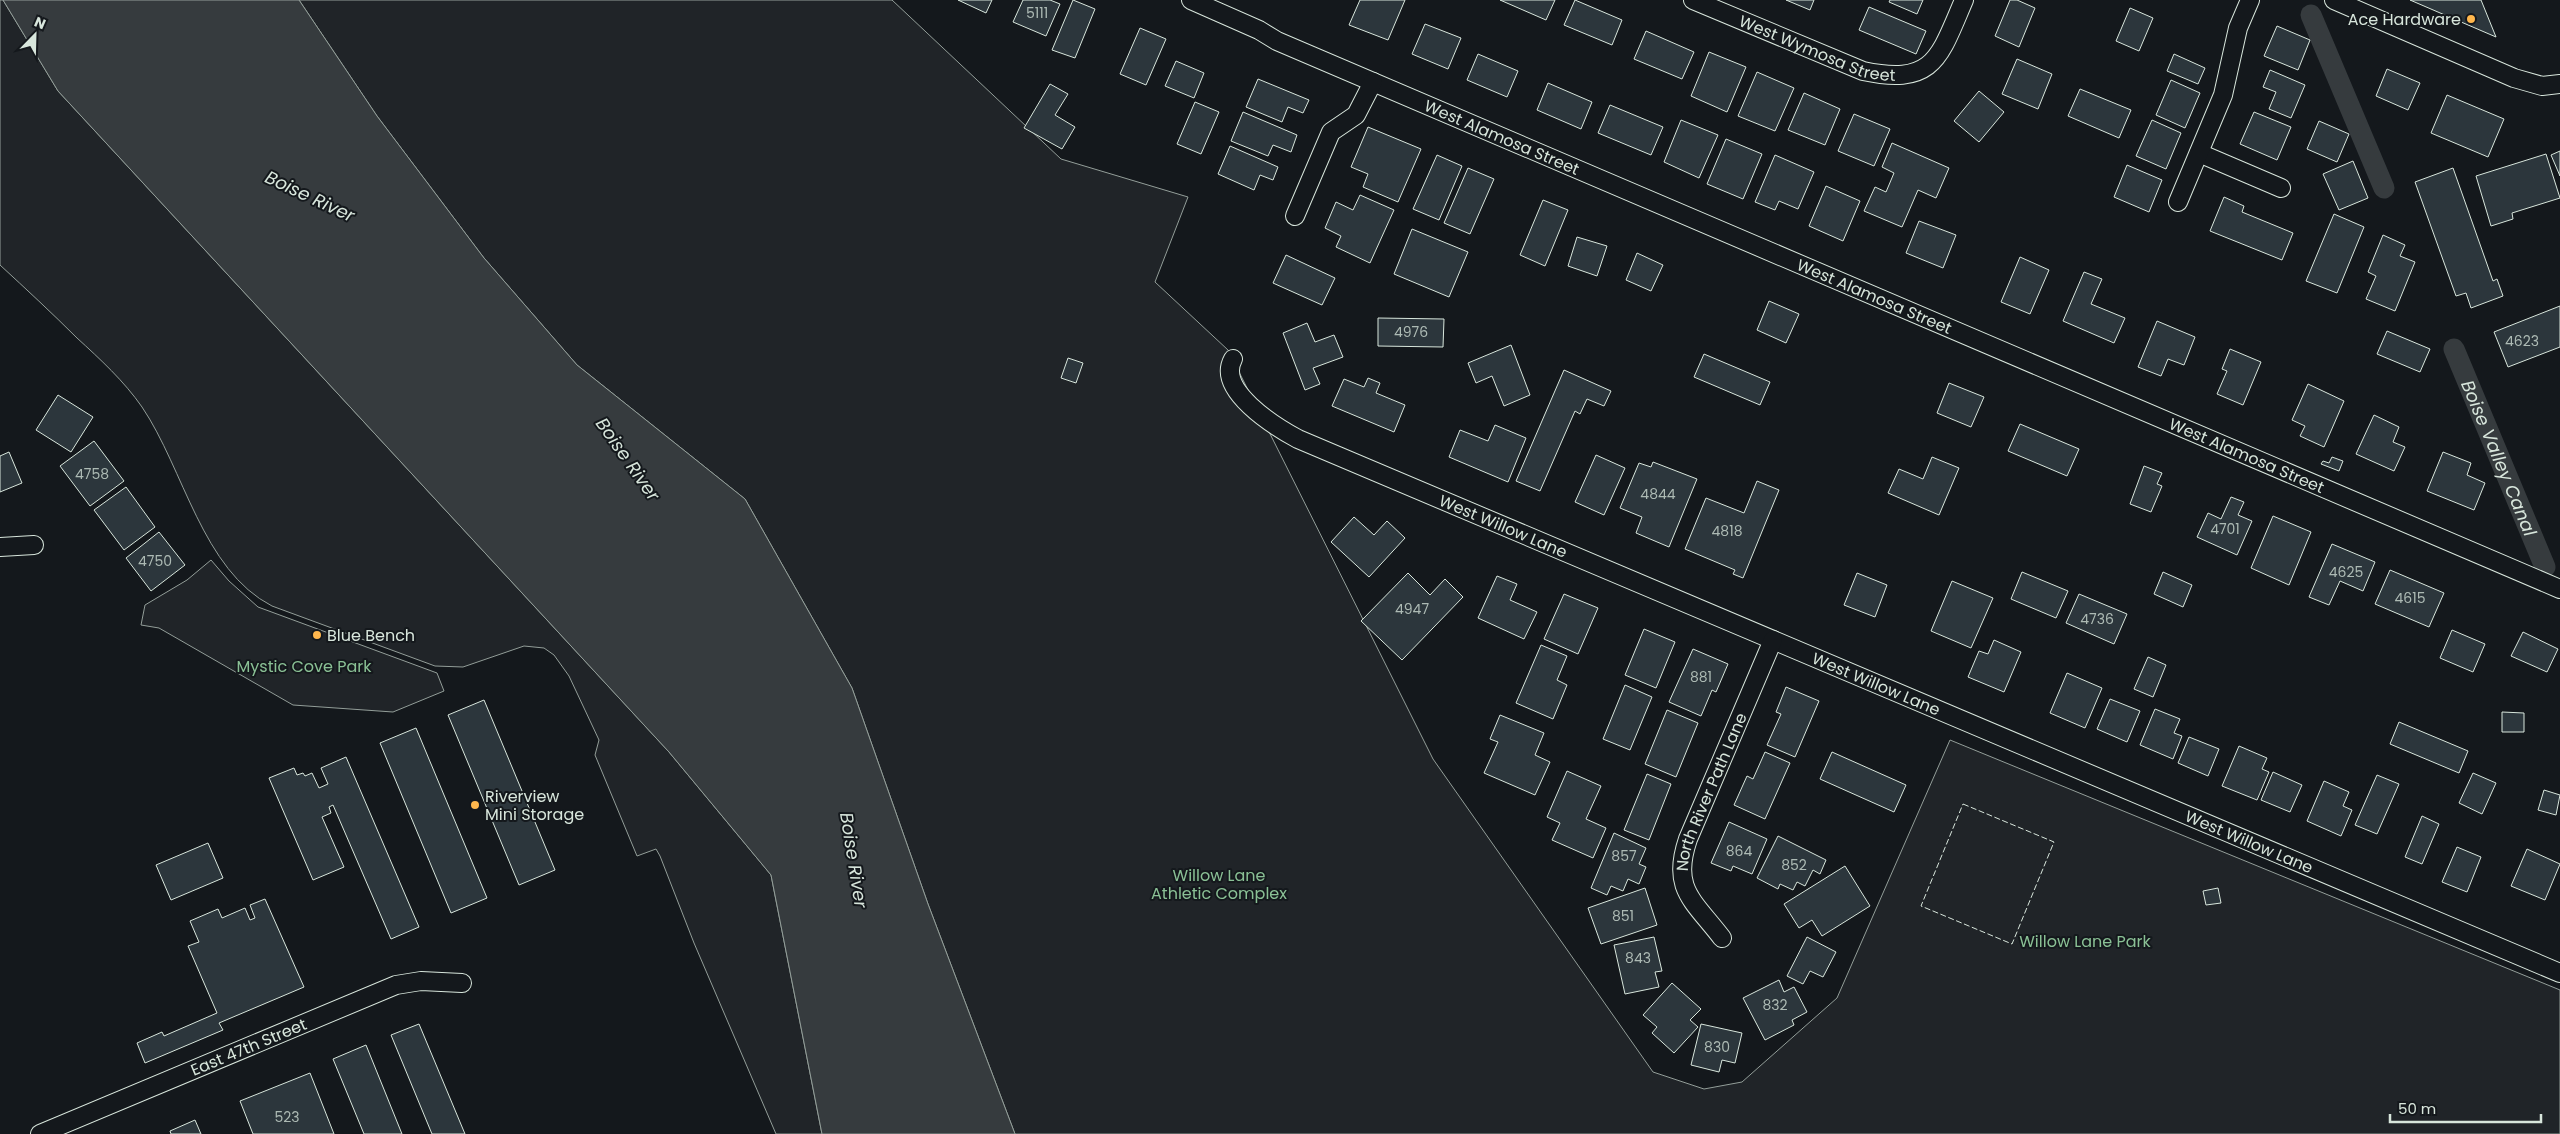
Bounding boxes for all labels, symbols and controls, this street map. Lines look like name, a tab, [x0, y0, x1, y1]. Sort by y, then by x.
house number: 5111	[1026, 3, 1048, 23]
place label: Ace Hardware	[2348, 8, 2461, 31]
street label: West Wymosa Street	[1736, 9, 1896, 87]
north arrow	[10, 10, 60, 60]
text: N	[31, 12, 49, 34]
marker: Ace Hardware	[2465, 13, 2477, 25]
street label: West Alamosa Street	[1421, 94, 1583, 180]
water label: Boise River	[261, 164, 360, 228]
street label: West Alamosa Street	[1793, 253, 1956, 340]
house number: 4976	[1394, 322, 1428, 342]
house number: 4623	[2505, 331, 2539, 351]
water label: Boise Valley Canal	[2456, 376, 2543, 540]
water label: Boise River	[590, 412, 667, 507]
street label: West Alamosa Street	[2166, 412, 2328, 499]
house number: 4758	[75, 464, 109, 484]
house number: 4844	[1640, 484, 1676, 504]
street label: West Willow Lane	[1436, 489, 1571, 563]
house number: 4701	[2210, 519, 2240, 539]
house number: 4818	[1712, 521, 1743, 541]
house number: 4750	[138, 551, 172, 571]
house number: 4625	[2329, 562, 2363, 582]
house number: 4615	[2395, 588, 2425, 608]
house number: 4947	[1395, 599, 1429, 619]
house number: 4736	[2080, 609, 2114, 629]
place label: Blue Bench	[327, 624, 415, 647]
marker: Blue Bench	[311, 629, 323, 641]
street label: West Willow Lane	[1809, 646, 1944, 721]
park label: Mystic Cove Park	[237, 655, 372, 678]
house number: 881	[1690, 667, 1712, 687]
street label: North River Path Lane	[1670, 709, 1752, 872]
place label: Riverview Mini Storage	[485, 785, 584, 826]
marker: Riverview Mini Storage	[469, 799, 481, 811]
street label: West Willow Lane	[2182, 804, 2317, 879]
water label: Boise River	[834, 811, 874, 911]
house number: 864	[1726, 841, 1752, 861]
house number: 857	[1611, 846, 1637, 866]
house number: 852	[1781, 855, 1807, 875]
park label: Willow Lane Athletic Complex	[1151, 864, 1287, 905]
house number: 851	[1612, 906, 1634, 926]
park label: Willow Lane Park	[2019, 930, 2152, 953]
house number: 843	[1625, 948, 1651, 968]
house number: 832	[1762, 995, 1788, 1015]
street label: East 47th Street	[187, 1012, 310, 1081]
house number: 830	[1704, 1037, 1730, 1057]
scale bar	[2390, 1092, 2541, 1124]
text: 50 m	[2398, 1098, 2436, 1119]
house number: 523	[274, 1107, 300, 1127]

